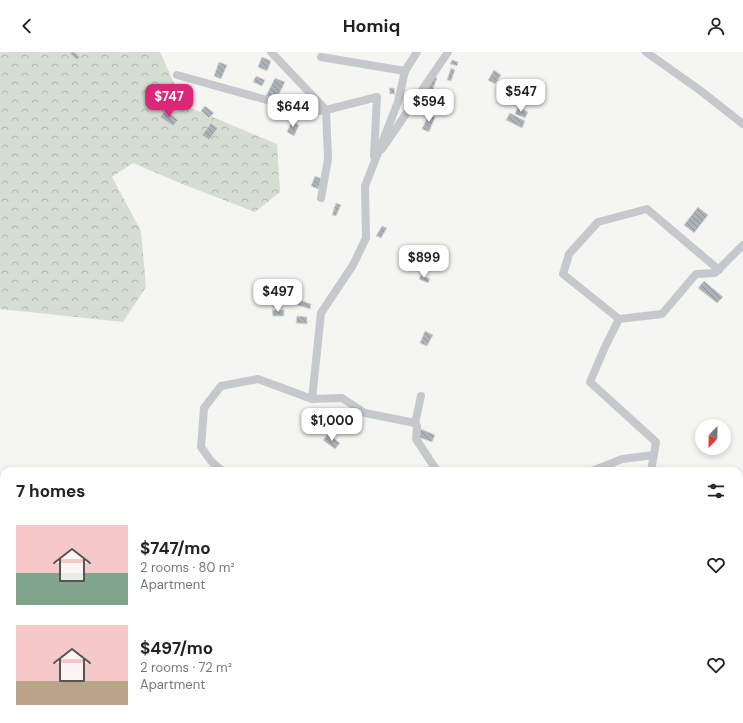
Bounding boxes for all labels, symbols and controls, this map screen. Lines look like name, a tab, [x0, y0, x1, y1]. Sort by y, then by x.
text: Homiq	[343, 14, 400, 38]
icon: back	[16, 15, 38, 37]
icon: person	[705, 15, 727, 37]
pin: $547	[497, 79, 545, 113]
text: $547	[505, 83, 537, 100]
pin: $747	[145, 84, 193, 118]
text: $747	[154, 88, 184, 105]
pin: $594	[405, 89, 453, 123]
text: $594	[413, 93, 445, 110]
pin: $644	[269, 94, 317, 128]
text: $644	[277, 98, 310, 115]
pin: $899	[400, 245, 448, 279]
text: $899	[408, 249, 440, 266]
pin: $497	[254, 279, 302, 313]
text: $497	[262, 283, 294, 300]
pin: $1,000	[299, 408, 365, 442]
text: $1,000	[310, 412, 354, 429]
north arrow	[695, 419, 731, 455]
map controls	[695, 419, 731, 455]
text: 7 homes	[16, 480, 85, 502]
icon: filters	[705, 480, 727, 502]
text: $747/mo	[140, 537, 211, 559]
icon: home	[48, 541, 96, 589]
icon: heart	[705, 554, 727, 576]
text: 2 rooms · 80 m²	[140, 559, 235, 576]
text: Apartment	[140, 576, 205, 593]
text: $497/mo	[140, 637, 213, 659]
icon: home	[48, 641, 96, 689]
icon: heart	[705, 654, 727, 676]
text: 2 rooms · 72 m²	[140, 659, 232, 676]
text: Apartment	[140, 676, 205, 693]

